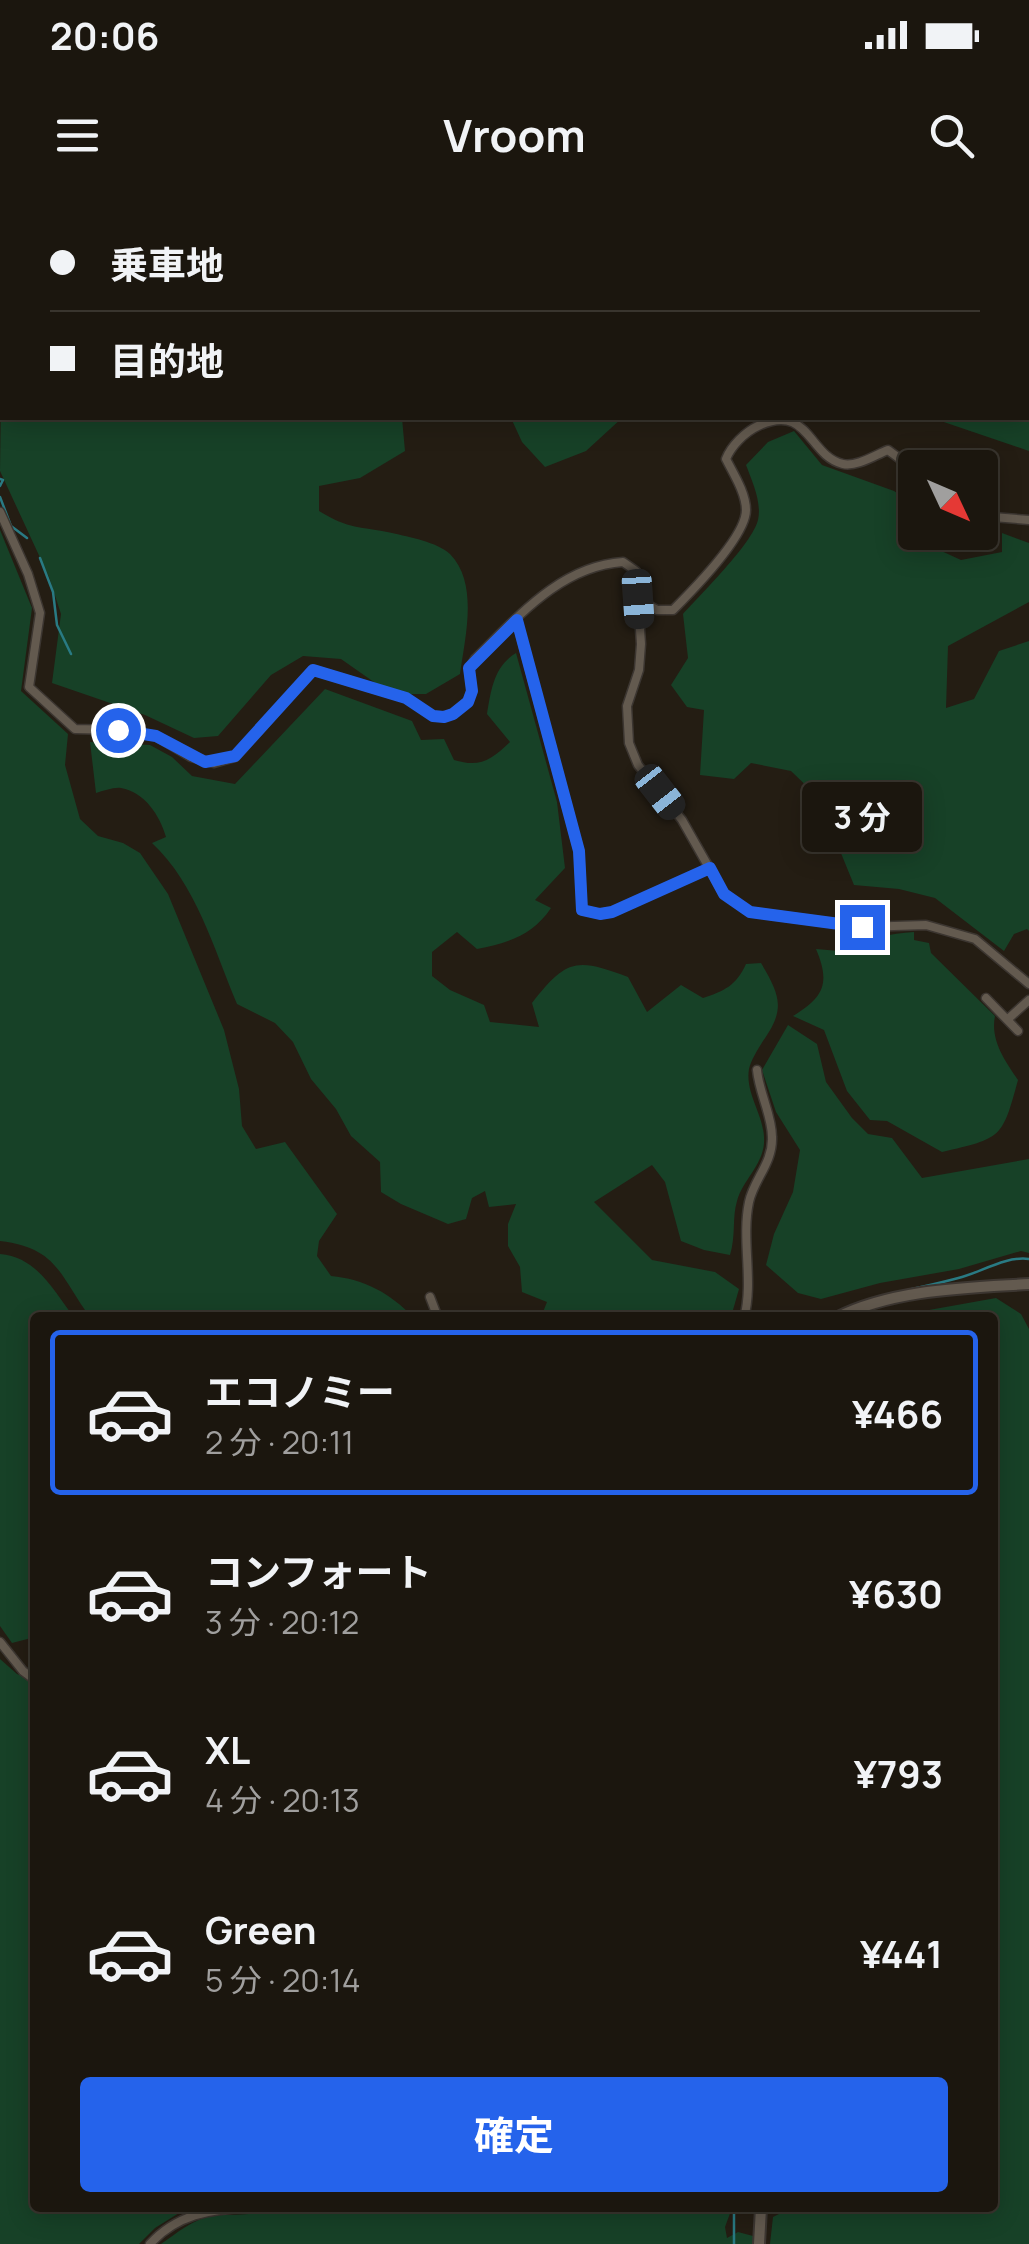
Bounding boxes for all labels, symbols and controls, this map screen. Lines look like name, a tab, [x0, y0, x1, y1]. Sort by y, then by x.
text: 20:06	[50, 9, 159, 61]
text: Vroom	[443, 104, 586, 166]
icon: menu	[50, 108, 105, 163]
icon: search	[924, 108, 979, 163]
text: 乗車地	[110, 238, 224, 290]
text: 目的地	[110, 334, 224, 386]
north arrow	[898, 450, 998, 550]
map controls	[898, 450, 998, 550]
car	[621, 568, 655, 630]
route start	[96, 708, 141, 753]
car	[630, 759, 690, 825]
callout: 3 分	[802, 782, 922, 852]
text: 3 分	[833, 795, 891, 839]
route end	[840, 905, 885, 950]
text: エコノミー	[205, 1365, 395, 1417]
icon: car	[85, 1368, 175, 1458]
text: ¥466	[852, 1387, 943, 1439]
text: 2 分 · 20:11	[205, 1420, 354, 1464]
text: コンフォート	[205, 1545, 432, 1597]
icon: car	[85, 1548, 175, 1638]
text: ¥630	[849, 1567, 943, 1619]
text: 3 分 · 20:12	[205, 1600, 359, 1644]
text: XL	[205, 1723, 250, 1775]
icon: car	[85, 1728, 175, 1818]
text: ¥793	[854, 1747, 943, 1799]
text: 4 分 · 20:13	[205, 1778, 360, 1822]
text: Green	[205, 1903, 317, 1955]
icon: car	[85, 1908, 175, 1998]
text: ¥441	[860, 1927, 943, 1979]
text: 5 分 · 20:14	[205, 1958, 361, 2002]
button: 確定	[80, 2077, 948, 2192]

